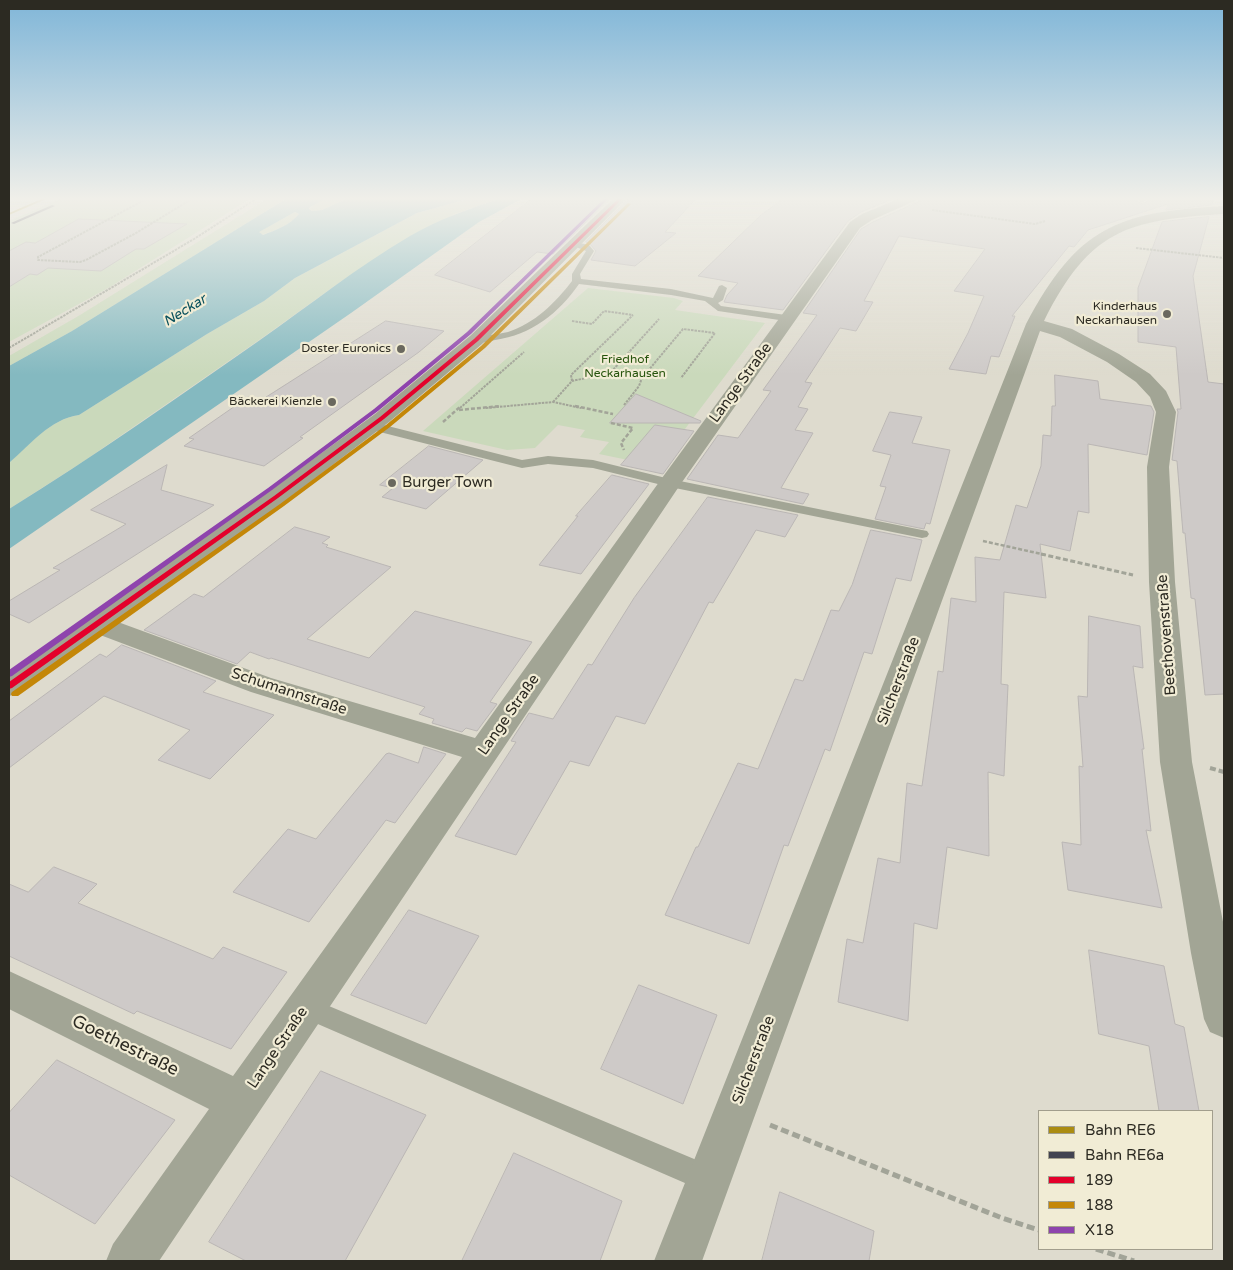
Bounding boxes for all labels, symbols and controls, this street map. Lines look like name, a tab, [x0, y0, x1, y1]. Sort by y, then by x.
water label: Neckar	[161, 291, 209, 331]
place label: Kinderhaus Neckarhausen	[1075, 300, 1157, 328]
marker: Kinderhaus Neckarhausen	[1161, 308, 1173, 320]
street label: Lange Straße	[706, 339, 776, 427]
place label: Doster Euronics	[301, 342, 391, 356]
marker: Doster Euronics	[395, 343, 407, 355]
park label: Friedhof Neckarhausen	[584, 353, 666, 381]
place label: Bäckerei Kienzle	[229, 395, 322, 409]
marker: Bäckerei Kienzle	[326, 396, 338, 408]
place label: Burger Town	[402, 474, 493, 492]
marker: Burger Town	[386, 477, 398, 489]
street label: Beethovenstraße	[1154, 574, 1180, 696]
street label: Silcherstraße	[874, 635, 924, 727]
street label: Schumannstraße	[229, 665, 349, 719]
street label: Lange Straße	[475, 671, 543, 759]
street label: Lange Straße	[244, 1004, 312, 1092]
street label: Goethestraße	[68, 1011, 182, 1081]
street label: Silcherstraße	[729, 1014, 779, 1106]
legend	[1038, 1110, 1213, 1250]
text: Bahn RE6	[1085, 1121, 1156, 1139]
text: Bahn RE6a	[1085, 1146, 1164, 1164]
text: 189	[1085, 1171, 1113, 1189]
text: 188	[1085, 1196, 1113, 1214]
text: X18	[1085, 1221, 1114, 1239]

